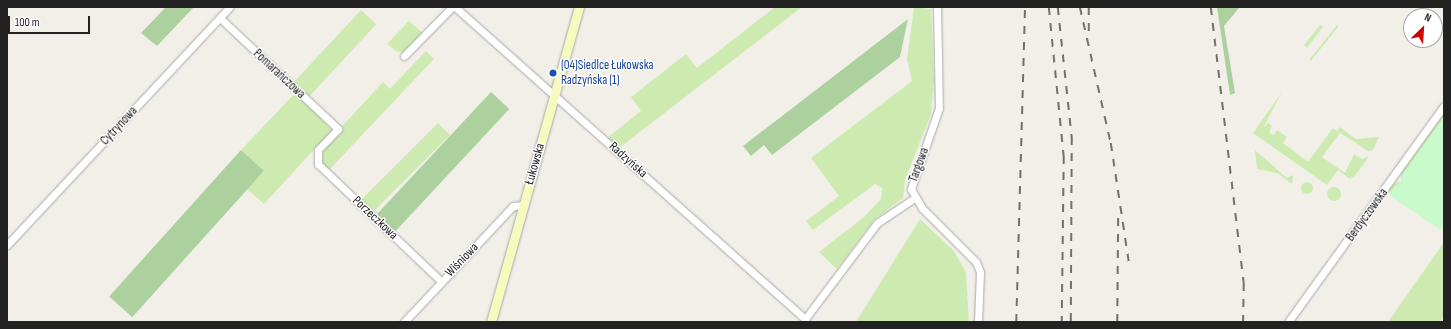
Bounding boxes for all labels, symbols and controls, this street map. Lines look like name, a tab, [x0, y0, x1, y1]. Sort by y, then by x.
scale bar	[10, 8, 92, 34]
north arrow	[1403, 8, 1443, 48]
text: N	[1422, 10, 1433, 25]
text: 100 m	[15, 15, 40, 30]
street label: Pomarańczowa	[250, 46, 308, 102]
place label: (04)Siedlce Łukowska Radzyńska (1)	[561, 58, 654, 89]
marker: (04)Siedlce Łukowska Radzyńska (1)	[548, 68, 558, 78]
street label: Cytrynowa	[97, 103, 141, 149]
street label: Radzyńska	[606, 139, 650, 181]
street label: Łukowska	[522, 142, 548, 186]
street label: Targowa	[906, 146, 932, 184]
street label: Berdyczowska	[1343, 185, 1391, 245]
street label: Porzeczkowa	[349, 193, 401, 243]
street label: Wiśniowa	[442, 240, 482, 280]

